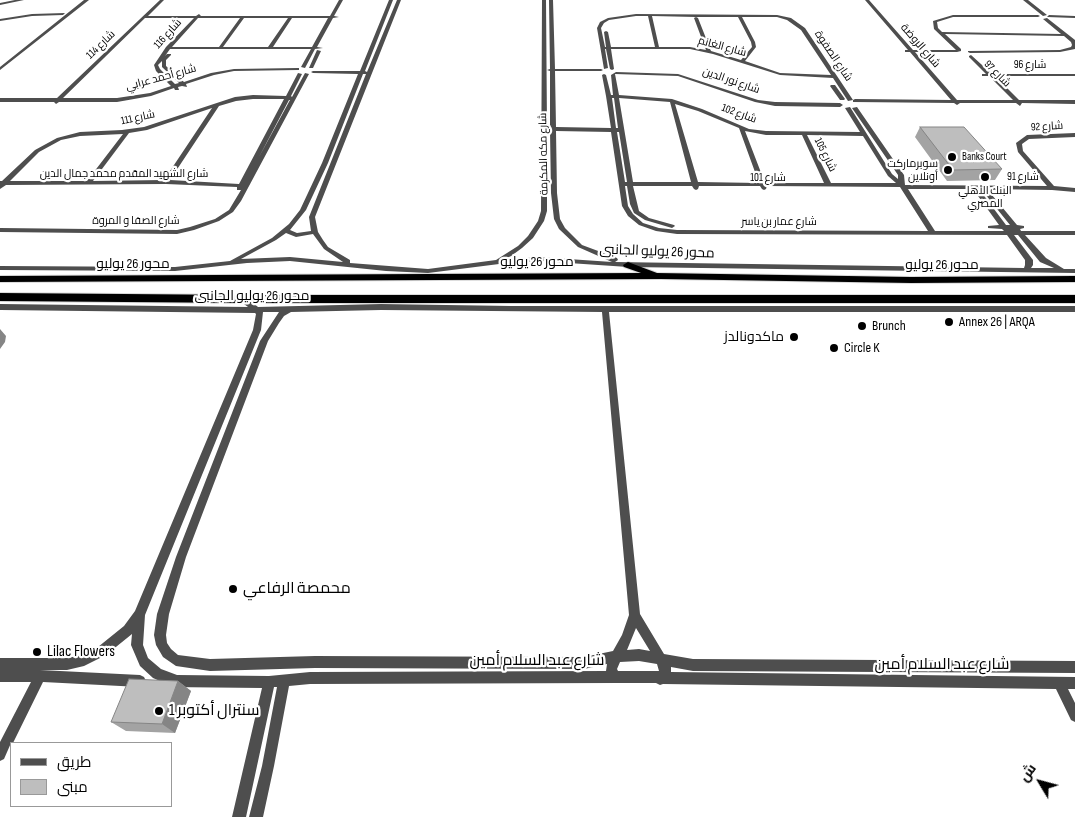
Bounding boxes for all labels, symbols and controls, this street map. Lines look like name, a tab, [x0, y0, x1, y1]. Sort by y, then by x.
street label: شارع 116	[151, 16, 185, 52]
street label: شارع الروضة	[897, 21, 943, 71]
street label: شارع 114	[84, 28, 118, 62]
street label: شارع الصفوة	[811, 28, 855, 84]
street label: شارع الغانم	[696, 34, 748, 60]
street label: شارع 97	[981, 58, 1013, 90]
street label: شارع 96	[1014, 58, 1046, 72]
street label: شارع أحمد عرابي	[124, 62, 198, 94]
street label: شارع نور الدين	[701, 65, 761, 97]
street label: شارع 102	[720, 102, 758, 126]
street label: شارع 111	[120, 108, 156, 128]
street label: شارع مكه المكرمة	[537, 112, 551, 196]
street label: شارع 92	[1030, 120, 1064, 134]
street label: شارع 105	[811, 136, 839, 174]
place label: Banks Court	[962, 150, 1007, 164]
marker: Banks Court	[946, 151, 958, 163]
place label: سوبرماركت أونلاين	[887, 157, 938, 183]
marker: سوبرماركت أونلاين	[942, 164, 954, 176]
street label: شارع الشهيد المقدم محمد جمال الدين	[40, 167, 208, 181]
street label: شارع 91	[1007, 170, 1039, 184]
street label: شارع 101	[750, 171, 786, 185]
marker: البنك الأهلي المصري	[979, 171, 991, 183]
place label: البنك الأهلي المصري	[958, 184, 1012, 210]
street label: شارع الصفا و المروة	[92, 214, 180, 228]
street label: شارع عمار بن ياسر	[741, 215, 817, 229]
street label: محور 26 يوليو الجانبى	[599, 242, 715, 262]
street label: محور 26 يوليو	[500, 254, 574, 270]
street label: محور 26 يوليو	[96, 256, 170, 272]
street label: محور 26 يوليو	[905, 257, 979, 273]
street label: محور 26 يوليو الجانبى	[194, 288, 310, 304]
place label: Annex 26 | ARQA	[959, 314, 1035, 330]
marker: Annex 26 | ARQA	[943, 316, 955, 328]
place label: Brunch	[872, 318, 906, 334]
marker: Brunch	[856, 320, 868, 332]
place label: ماكدونالدز	[724, 329, 784, 345]
marker: ماكدونالدز	[788, 331, 800, 343]
place label: Circle K	[844, 340, 880, 356]
marker: Circle K	[828, 342, 840, 354]
place label: محمصة الرفاعي	[243, 579, 351, 599]
marker: محمصة الرفاعي	[227, 583, 239, 595]
place label: Lilac Flowers	[47, 642, 115, 662]
marker: Lilac Flowers	[31, 646, 43, 658]
street label: شارع عبد السلام أمين	[469, 651, 605, 671]
street label: شارع عبد السلام أمين	[874, 655, 1010, 675]
place label: سنترال أكتوبر 1	[169, 701, 259, 721]
marker: سنترال أكتوبر 1	[153, 705, 165, 717]
legend	[10, 742, 172, 807]
text: طريق	[57, 753, 91, 772]
north arrow	[1015, 757, 1065, 807]
text: ش	[1015, 760, 1040, 785]
text: مبنى	[57, 778, 88, 797]

